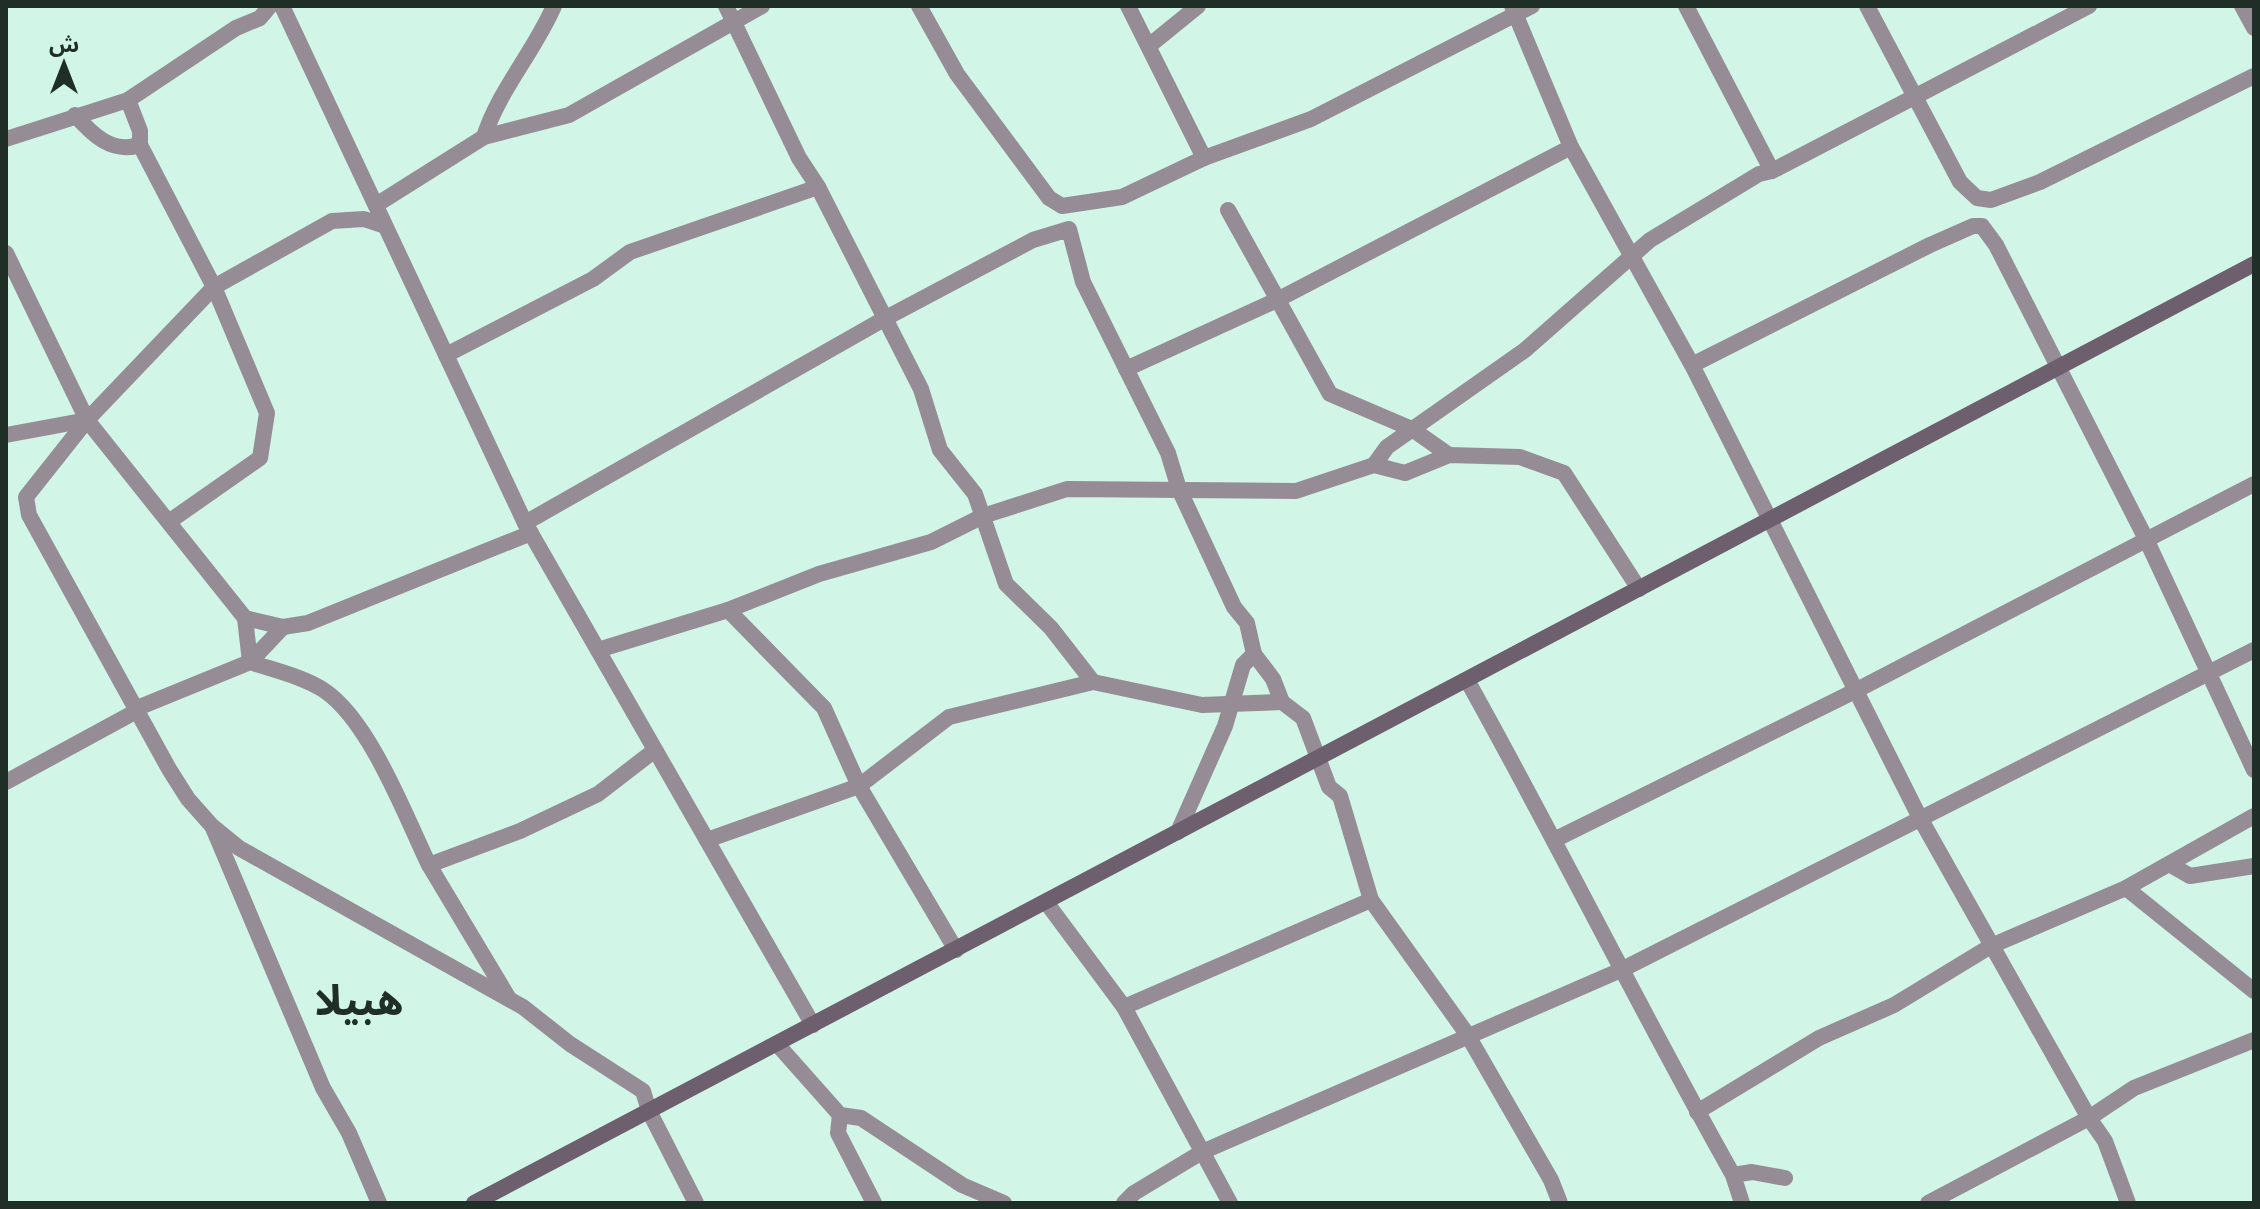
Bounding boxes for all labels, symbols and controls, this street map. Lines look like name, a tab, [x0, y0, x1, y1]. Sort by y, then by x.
north arrow	[24, 24, 104, 104]
text: ش	[49, 31, 79, 57]
district label: هبيلا	[315, 974, 403, 1025]

